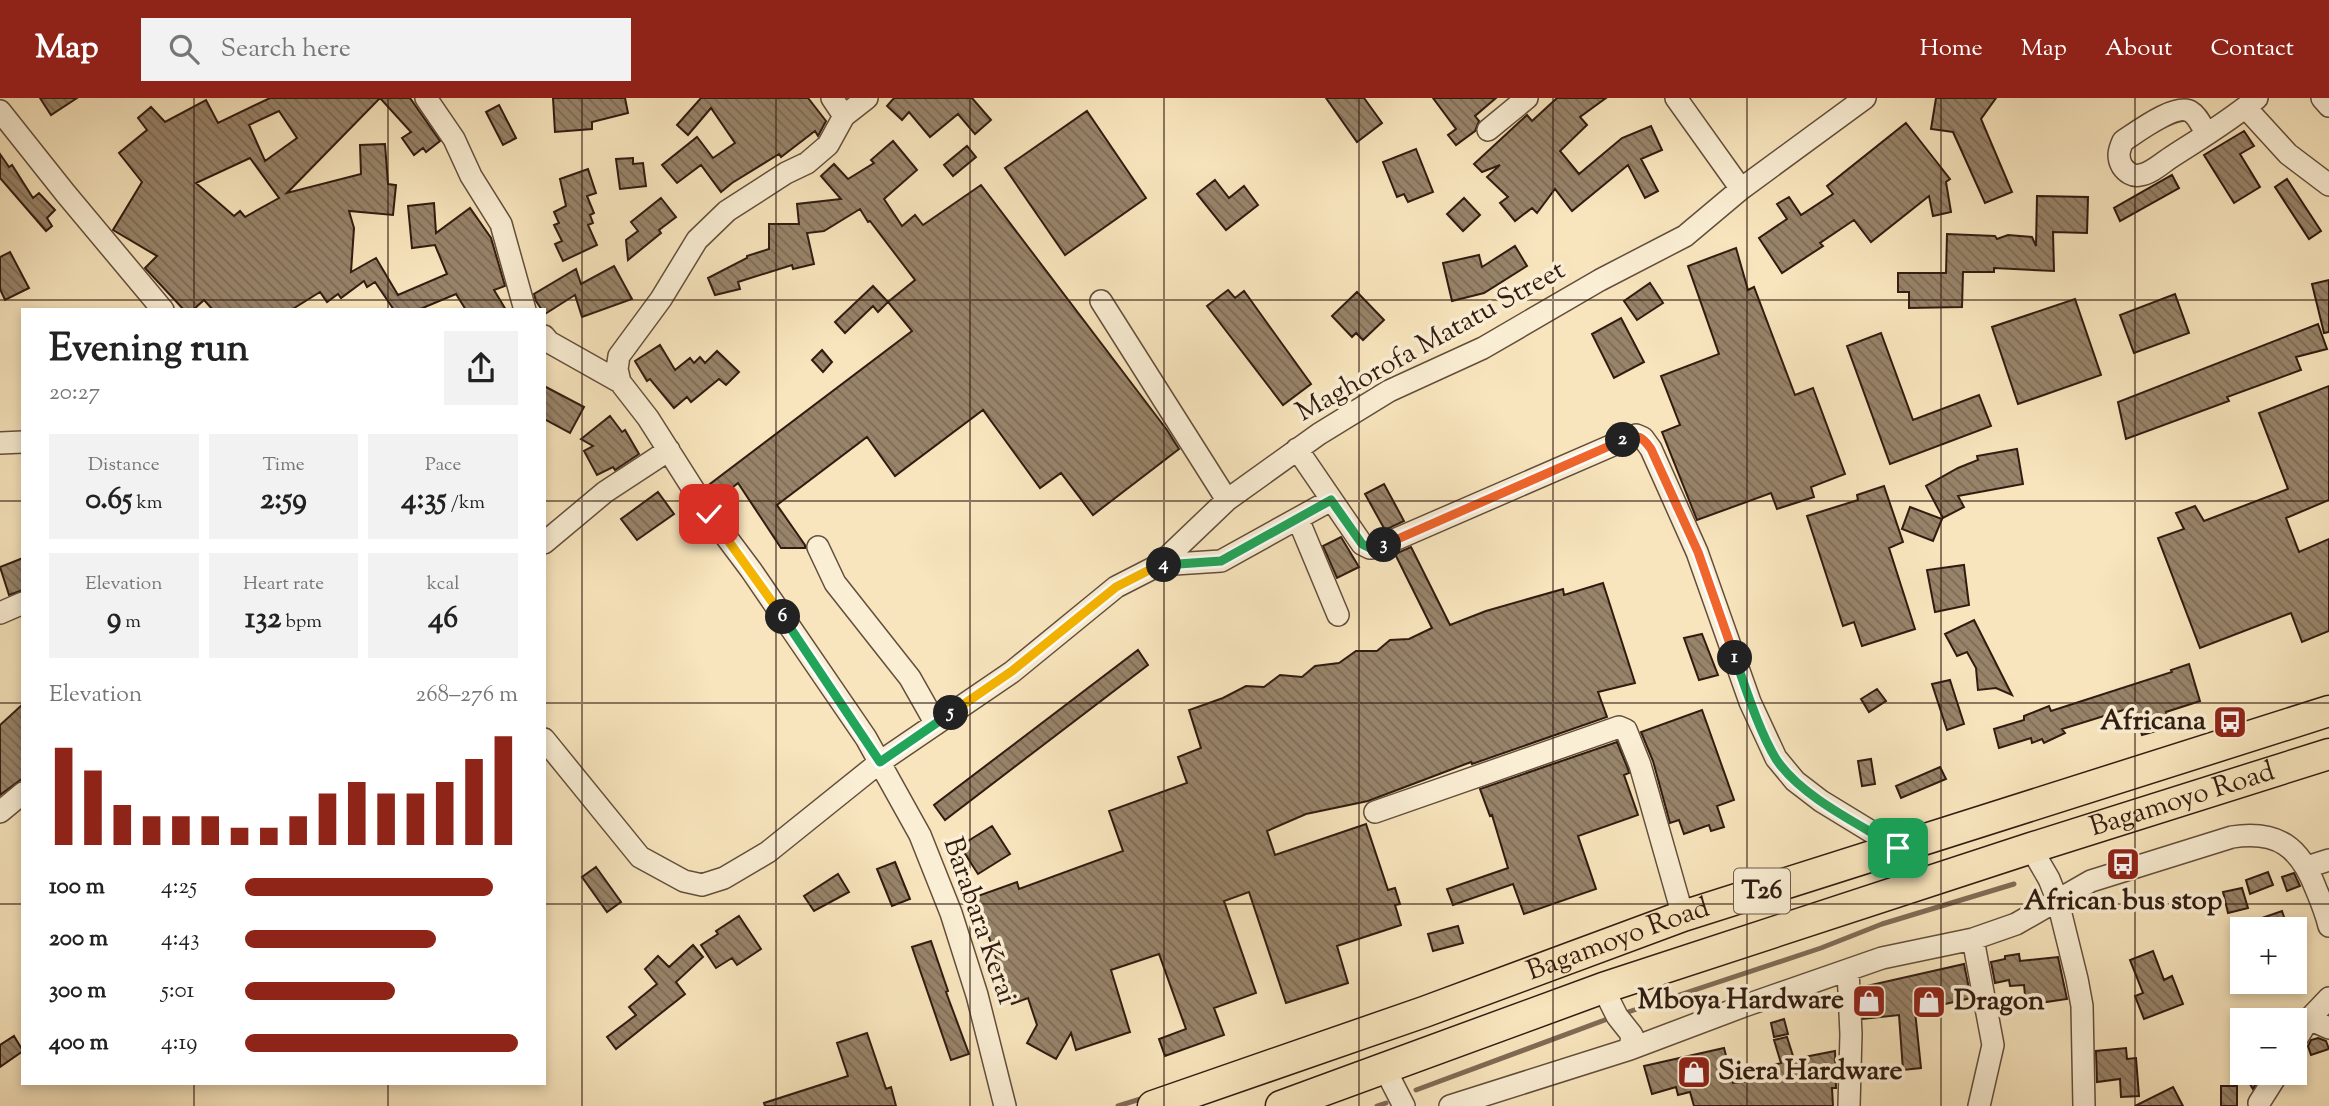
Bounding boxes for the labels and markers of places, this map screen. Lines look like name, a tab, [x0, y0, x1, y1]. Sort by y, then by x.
pin: 2	[1606, 422, 1640, 458]
pin	[679, 484, 739, 544]
pin: 3	[1366, 528, 1402, 562]
pin: 4	[1146, 547, 1182, 582]
pin: 6	[766, 600, 800, 634]
pin: 1	[1718, 640, 1752, 676]
pin: 5	[934, 696, 968, 730]
place label: Africana	[2100, 702, 2206, 742]
bus stop icon: Africana	[2211, 703, 2249, 741]
pin	[1868, 818, 1928, 878]
bus stop icon: African bus stop	[2104, 845, 2142, 883]
place label: African bus stop	[2024, 882, 2222, 922]
place label: Mboya Hardware	[1637, 981, 1844, 1021]
shop icon: Mboya Hardware	[1850, 982, 1888, 1020]
place label: Dragon	[1954, 982, 2045, 1022]
shop icon: Dragon	[1910, 983, 1948, 1021]
place label: Siera Hardware	[1718, 1052, 1903, 1092]
shop icon: Siera Hardware	[1675, 1053, 1713, 1091]

